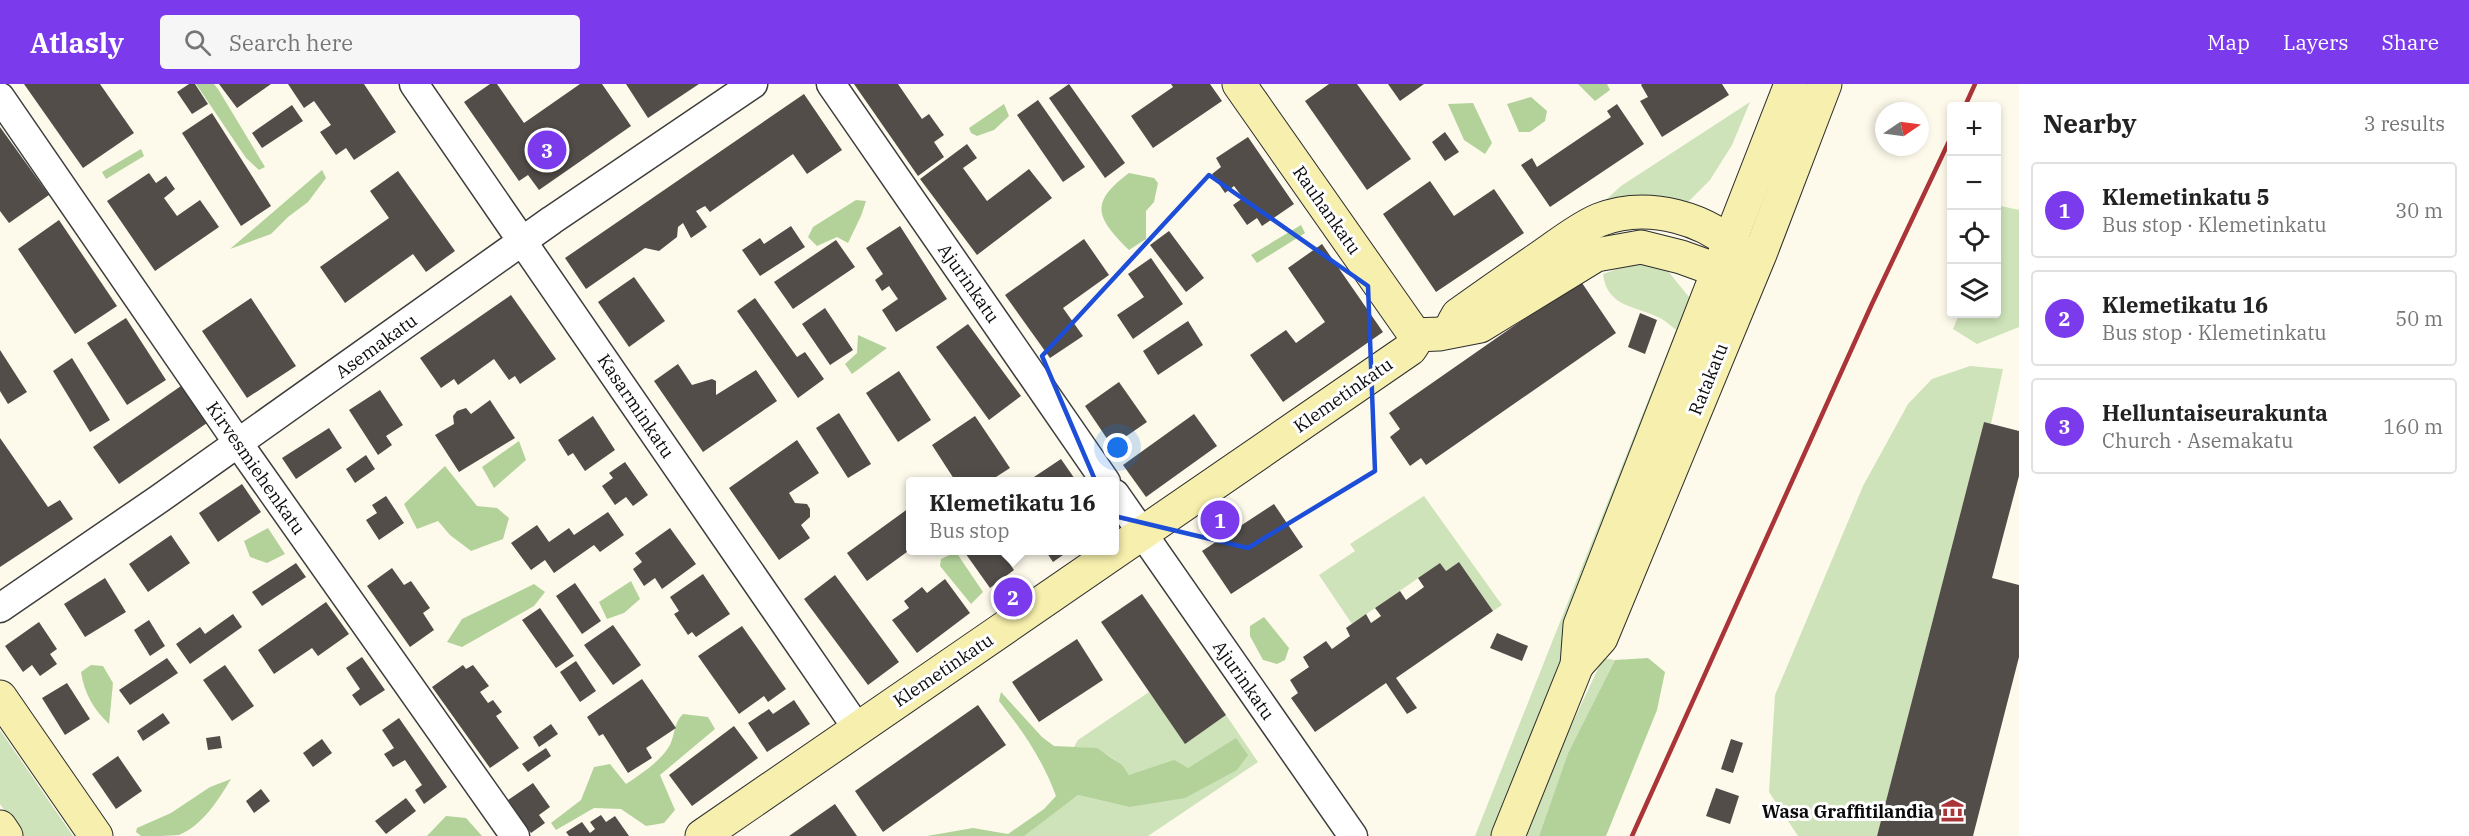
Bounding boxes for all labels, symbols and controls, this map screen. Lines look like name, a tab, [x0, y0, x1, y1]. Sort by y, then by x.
search box	[160, 15, 580, 69]
text: Atlasly	[30, 24, 124, 61]
icon: search	[181, 26, 214, 59]
text: Search here	[229, 28, 353, 57]
text: Map	[2207, 28, 2250, 56]
text: Layers	[2283, 28, 2349, 56]
text: Share	[2382, 28, 2439, 56]
north arrow	[1875, 102, 1929, 156]
map controls	[1947, 102, 2001, 318]
button: +	[1947, 102, 2001, 156]
text: Nearby	[2043, 106, 2137, 140]
text: 3 results	[2364, 110, 2445, 137]
pin: 3	[528, 128, 566, 172]
button: −	[1947, 156, 2001, 210]
street label: Rauhankatu	[1288, 161, 1366, 259]
text: Klemetinkatu 5	[2102, 182, 2270, 211]
text: 1	[2059, 197, 2071, 224]
text: 30 m	[2395, 197, 2443, 224]
button: locate	[1947, 210, 2001, 264]
text: Bus stop · Klemetinkatu	[2102, 211, 2327, 238]
street label: Ajurinkatu	[933, 239, 1005, 327]
button: layers	[1947, 264, 2001, 318]
text: Klemetikatu 16	[2102, 290, 2268, 319]
text: 2	[2059, 305, 2071, 332]
text: 50 m	[2395, 305, 2443, 332]
street label: Asemakatu	[331, 309, 421, 383]
text: Bus stop · Klemetinkatu	[2102, 319, 2327, 346]
street label: Ratakatu	[1683, 340, 1733, 418]
street label: Kasarminkatu	[593, 349, 679, 463]
street label: Klemetinkatu	[1289, 352, 1397, 438]
street label: Kirvesmiehenkatu	[201, 397, 311, 539]
text: Helluntaiseurakunta	[2102, 398, 2328, 427]
text: 3	[2059, 413, 2071, 440]
text: 160 m	[2383, 413, 2443, 440]
text: Church · Asemakatu	[2102, 427, 2293, 454]
your location	[1103, 433, 1132, 462]
popup	[906, 477, 1119, 555]
text: Klemetikatu 16	[929, 488, 1096, 517]
pin: 1	[1200, 498, 1240, 542]
text: Bus stop	[929, 517, 1010, 544]
pin: 2	[994, 574, 1032, 620]
street label: Klemetinkatu	[889, 628, 997, 712]
street label: Ajurinkatu	[1208, 636, 1280, 724]
museum icon: Wasa Graffitilandia	[1939, 798, 1965, 824]
place label: Wasa Graffitilandia	[1762, 800, 1934, 823]

